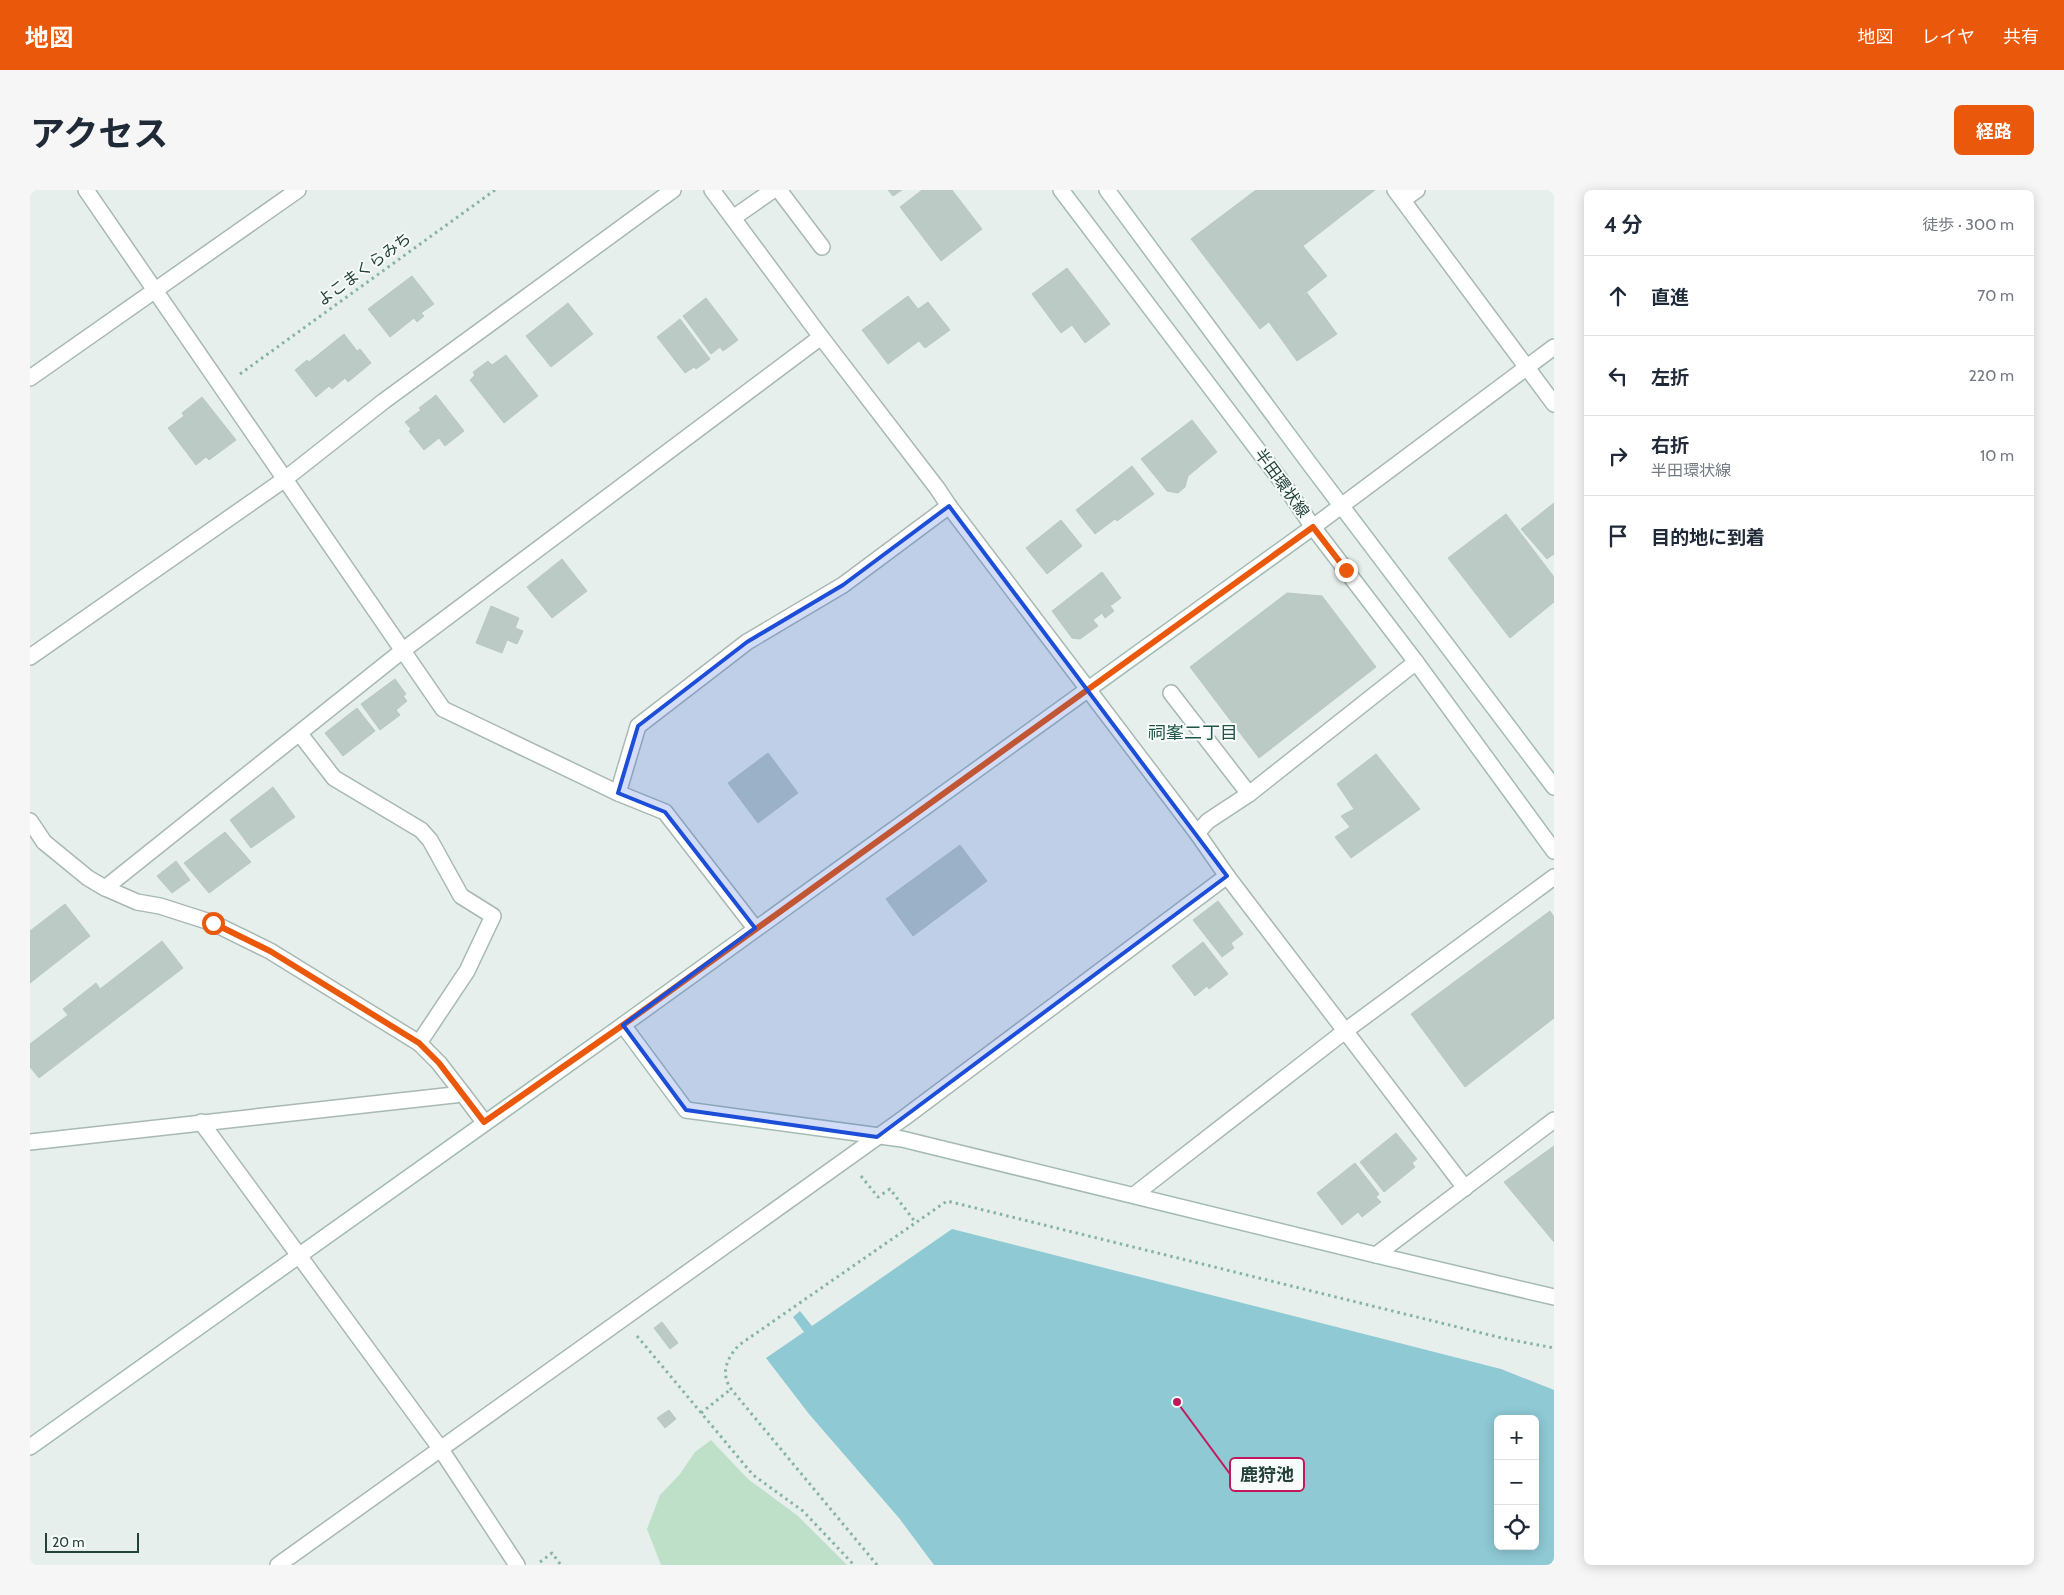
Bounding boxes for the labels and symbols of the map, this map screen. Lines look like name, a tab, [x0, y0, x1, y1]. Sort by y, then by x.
street label: よこまくらみち	[313, 228, 415, 310]
street label: 半田環状線	[1251, 445, 1313, 521]
route end	[1335, 559, 1358, 582]
district label: 祠峯二丁目	[1148, 722, 1238, 744]
route start	[202, 912, 225, 935]
callout: 鹿狩池	[1230, 1458, 1304, 1491]
text: 鹿狩池	[1240, 1464, 1294, 1486]
scale bar	[45, 1530, 139, 1553]

